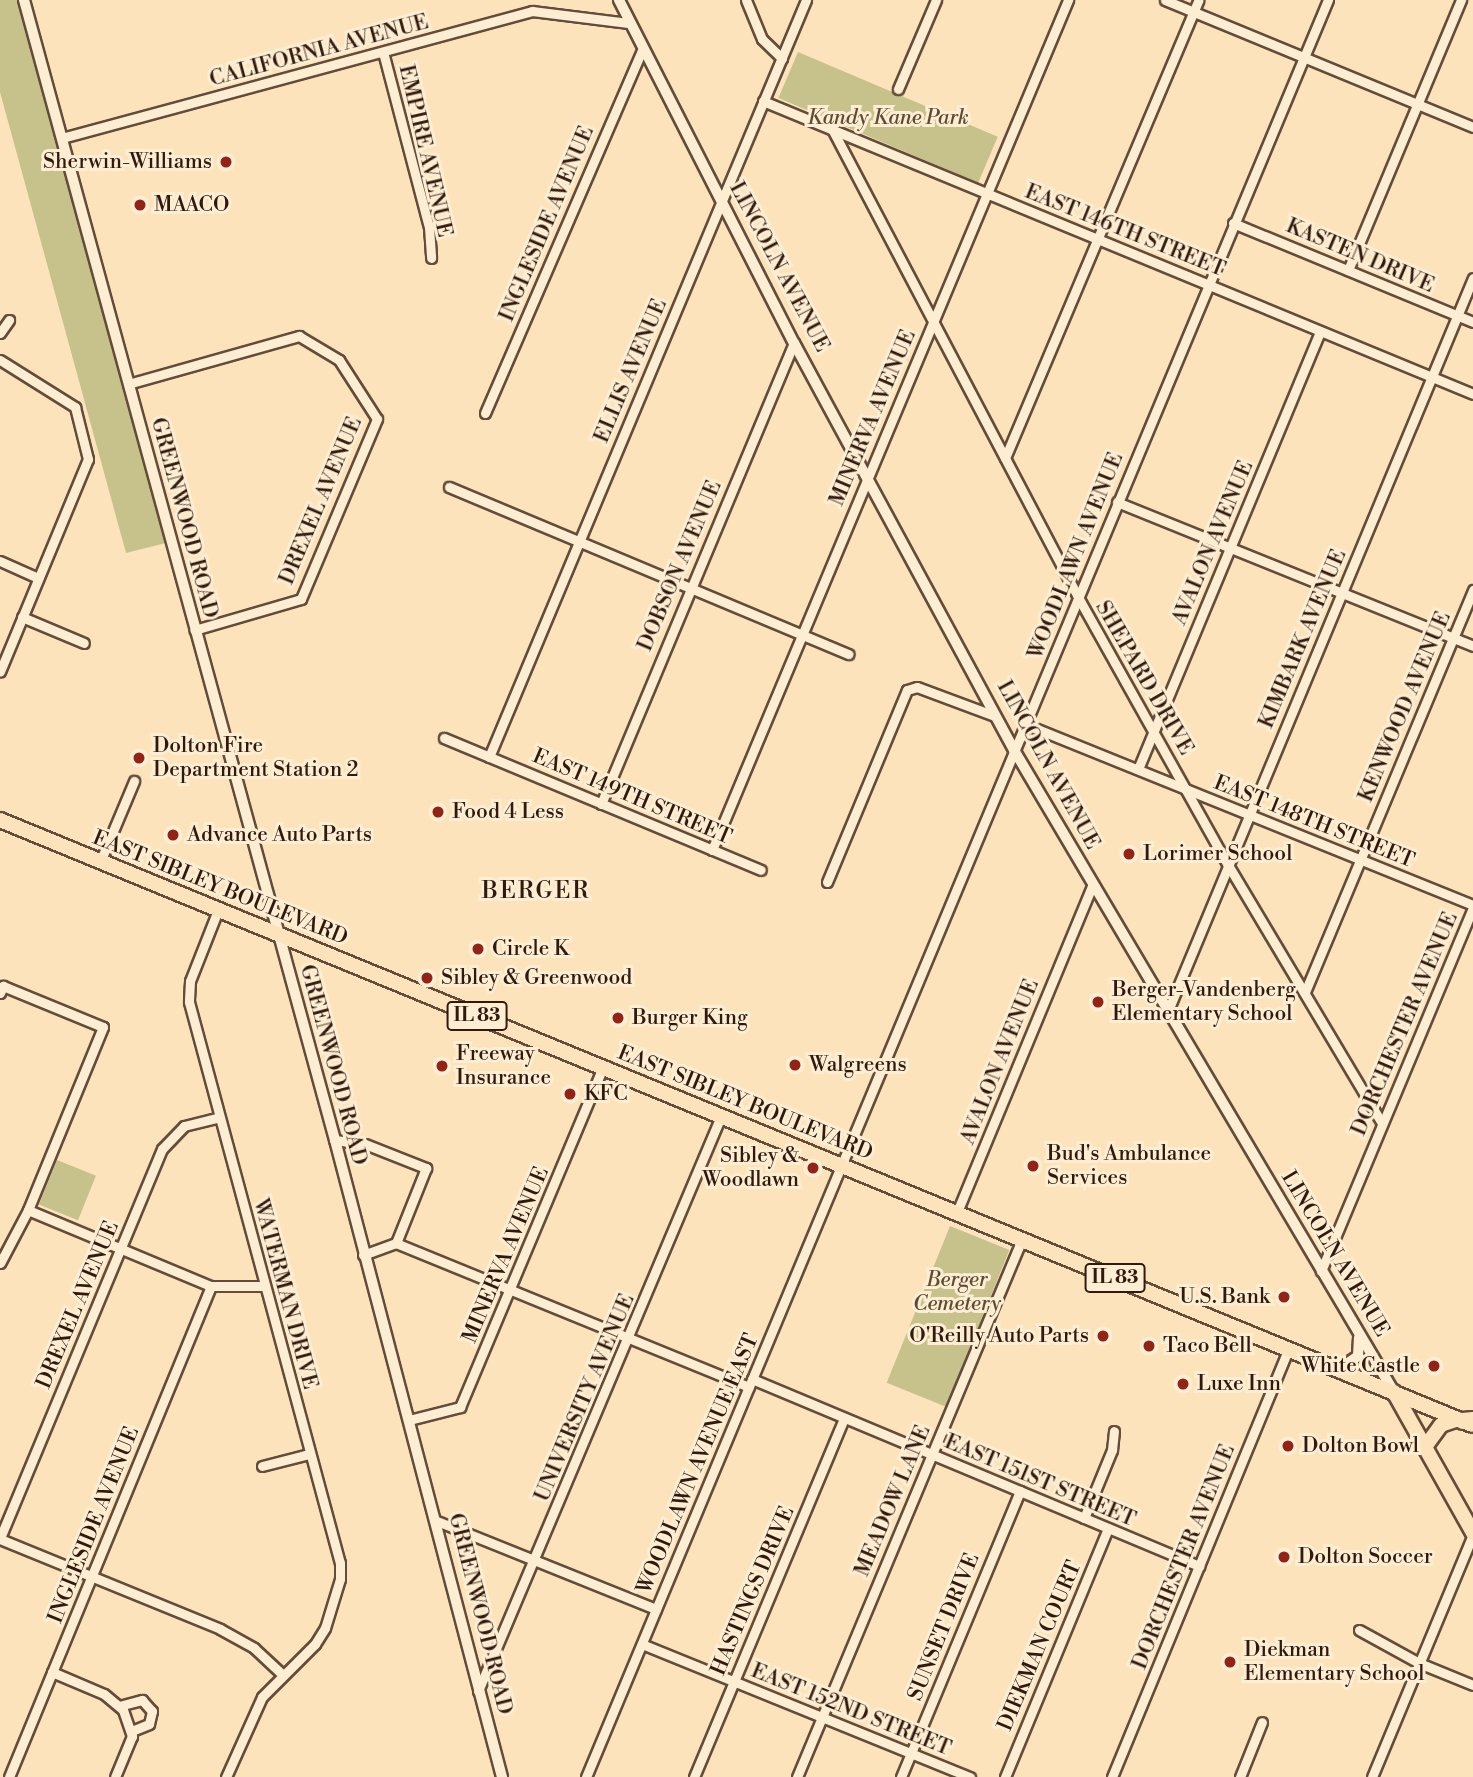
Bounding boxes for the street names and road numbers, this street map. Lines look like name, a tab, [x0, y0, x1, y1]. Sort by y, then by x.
street label: CALIFORNIA AVENUE	[207, 10, 431, 92]
street label: EMPIRE AVENUE	[393, 62, 457, 240]
street label: INGLESIDE AVENUE	[494, 123, 600, 325]
street label: LINCOLN AVENUE	[724, 178, 834, 356]
street label: EAST 146TH STREET	[1021, 179, 1229, 283]
street label: KASTEN DRIVE	[1282, 213, 1438, 299]
street label: ELLIS AVENUE	[589, 295, 673, 447]
street label: MINERVA AVENUE	[825, 326, 921, 510]
street label: DREXEL AVENUE	[274, 414, 368, 588]
street label: GREENWOOD ROAD	[145, 415, 223, 621]
street label: WOODLAWN AVENUE	[1023, 449, 1129, 663]
street label: AVALON AVENUE	[1167, 457, 1259, 629]
street label: DOBSON AVENUE	[633, 477, 727, 655]
street label: KIMBARK AVENUE	[1254, 546, 1352, 732]
street label: SHEPARD DRIVE	[1090, 596, 1198, 760]
street label: KENWOOD AVENUE	[1354, 608, 1456, 806]
street label: LINCOLN AVENUE	[991, 676, 1105, 854]
street label: EAST 149TH STREET	[529, 744, 735, 850]
street label: EAST 148TH STREET	[1210, 770, 1418, 874]
street label: EAST SIBLEY BOULEVARD	[89, 825, 351, 951]
street label: DORCHESTER AVENUE	[1346, 908, 1464, 1140]
street label: GREENWOOD ROAD	[294, 962, 372, 1168]
street label: AVALON AVENUE	[955, 976, 1045, 1148]
road number: IL 83	[446, 1000, 508, 1032]
street label: EAST SIBLEY BOULEVARD	[614, 1040, 876, 1166]
street label: MINERVA AVENUE	[458, 1163, 554, 1347]
street label: LINCOLN AVENUE	[1276, 1167, 1394, 1341]
street label: WATERMAN DRIVE	[247, 1196, 323, 1392]
street label: DREXEL AVENUE	[31, 1218, 125, 1392]
road number: IL 83	[1084, 1262, 1146, 1294]
street label: UNIVERSITY AVENUE	[530, 1290, 640, 1506]
street label: WOODLAWN AVENUE EAST	[632, 1330, 764, 1598]
street label: MEADOW LANE	[850, 1422, 936, 1580]
street label: INGLESIDE AVENUE	[43, 1423, 145, 1627]
street label: EAST 151ST STREET	[941, 1429, 1139, 1533]
street label: DORCHESTER AVENUE	[1127, 1441, 1241, 1673]
street label: HASTINGS DRIVE	[706, 1503, 800, 1679]
street label: GREENWOOD ROAD	[443, 1511, 517, 1717]
street label: SUNSET DRIVE	[903, 1550, 985, 1704]
street label: DIEKMAN COURT	[993, 1557, 1087, 1735]
street label: EAST 152ND STREET	[747, 1658, 955, 1762]

